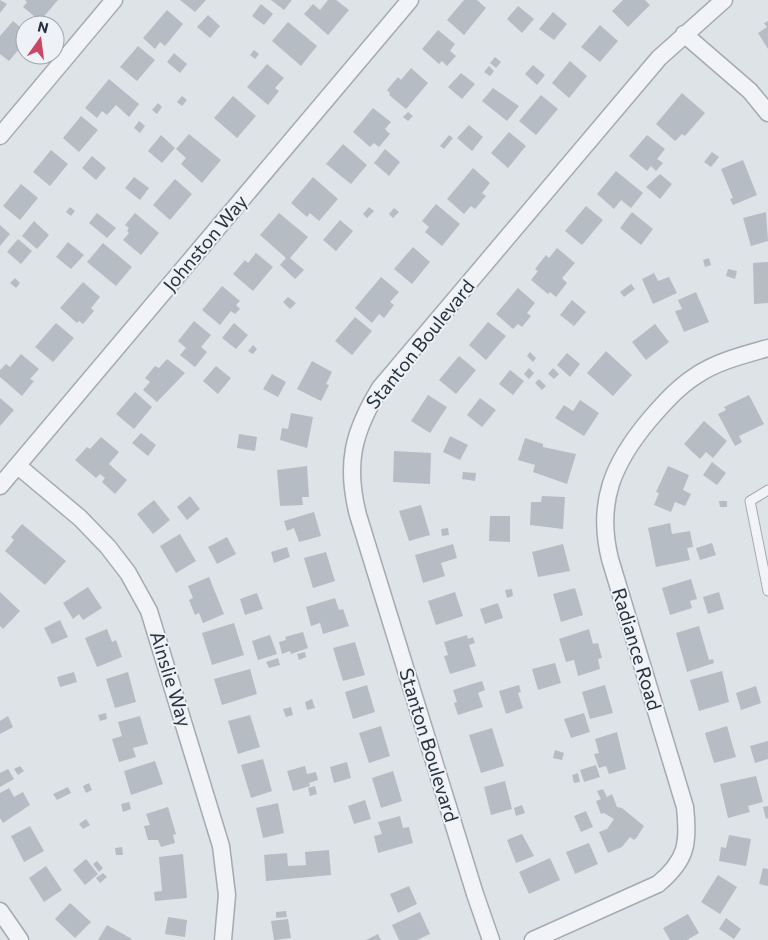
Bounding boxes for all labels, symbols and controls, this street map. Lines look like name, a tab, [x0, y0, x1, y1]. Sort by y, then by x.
north arrow	[15, 15, 65, 65]
text: N	[36, 17, 50, 36]
street label: Johnston Way	[158, 190, 252, 296]
street label: Stanton Boulevard	[360, 274, 479, 413]
street label: Radiance Road	[608, 585, 667, 713]
street label: Ainslie Way	[146, 628, 197, 730]
street label: Stanton Boulevard	[395, 665, 464, 825]

